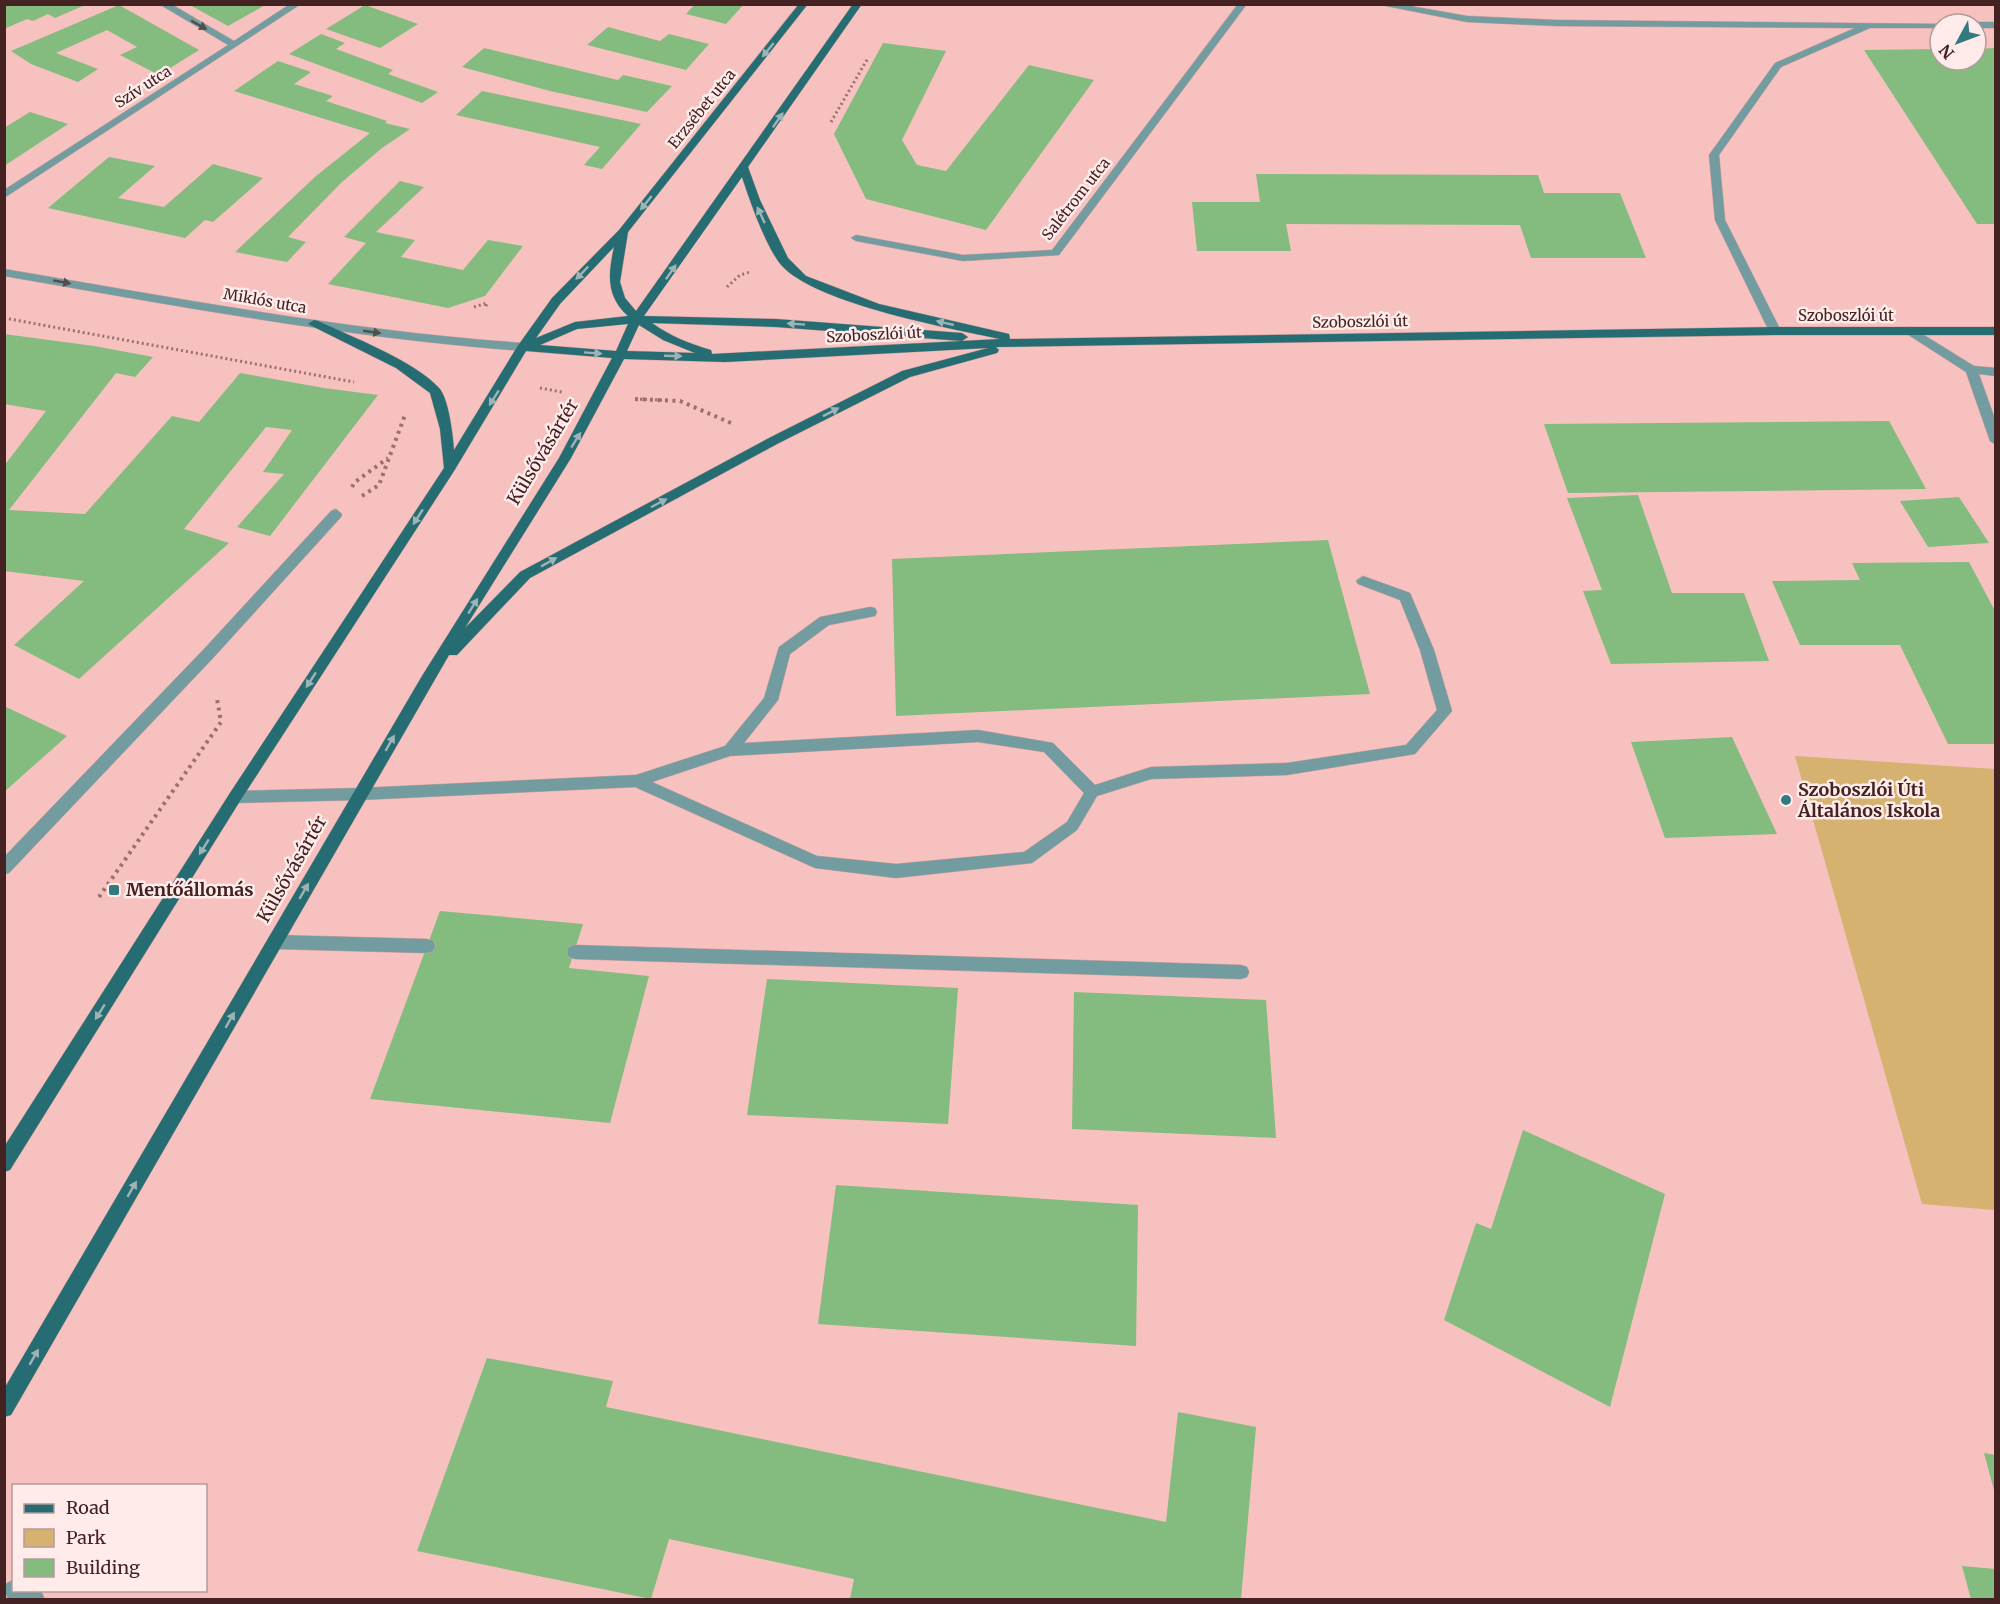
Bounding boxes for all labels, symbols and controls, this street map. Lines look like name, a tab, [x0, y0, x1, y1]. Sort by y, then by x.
north arrow	[1928, 12, 1988, 72]
one-way arrow	[191, 20, 208, 30]
text: N	[1935, 40, 1958, 63]
one-way arrow	[761, 42, 774, 58]
street label: Szív utca	[111, 61, 175, 112]
street label: Erzsébet utca	[664, 65, 739, 152]
one-way arrow	[772, 112, 783, 128]
street label: Salétrom utca	[1037, 154, 1114, 244]
one-way arrow	[641, 195, 653, 210]
one-way arrow	[757, 206, 766, 223]
one-way arrow	[665, 264, 676, 280]
one-way arrow	[576, 266, 590, 280]
one-way arrow	[53, 278, 72, 287]
street label: Miklós utca	[222, 284, 308, 317]
street label: Szoboszlói út	[1798, 306, 1894, 325]
street label: Szoboszlói út	[1312, 311, 1408, 332]
one-way arrow	[935, 318, 954, 327]
one-way arrow	[787, 320, 806, 329]
street label: Szoboszlói út	[826, 322, 922, 346]
one-way arrow	[362, 327, 381, 337]
one-way arrow	[583, 348, 602, 358]
one-way arrow	[664, 352, 683, 361]
one-way arrow	[488, 390, 499, 406]
street label: Külsővásártér	[502, 395, 583, 509]
one-way arrow	[823, 407, 840, 417]
one-way arrow	[571, 432, 582, 448]
one-way arrow	[650, 498, 667, 507]
one-way arrow	[412, 508, 424, 524]
one-way arrow	[541, 557, 558, 567]
one-way arrow	[467, 598, 479, 614]
one-way arrow	[306, 672, 317, 688]
one-way arrow	[384, 735, 395, 751]
place label: Szoboszlói Úti Általános Iskola	[1797, 778, 1940, 822]
marker: Szoboszlói Úti Általános Iskola	[1779, 793, 1793, 807]
street label: Külsővásártér	[252, 811, 331, 926]
one-way arrow	[198, 839, 209, 855]
place label: Mentőállomás	[126, 878, 254, 901]
one-way arrow	[299, 882, 309, 899]
marker: Mentőállomás	[107, 883, 121, 897]
one-way arrow	[95, 1004, 106, 1020]
one-way arrow	[224, 1012, 235, 1028]
one-way arrow	[127, 1180, 137, 1197]
one-way arrow	[29, 1348, 39, 1365]
legend	[12, 1484, 207, 1592]
text: Road	[66, 1496, 110, 1519]
text: Park	[66, 1526, 107, 1549]
text: Building	[66, 1556, 140, 1579]

